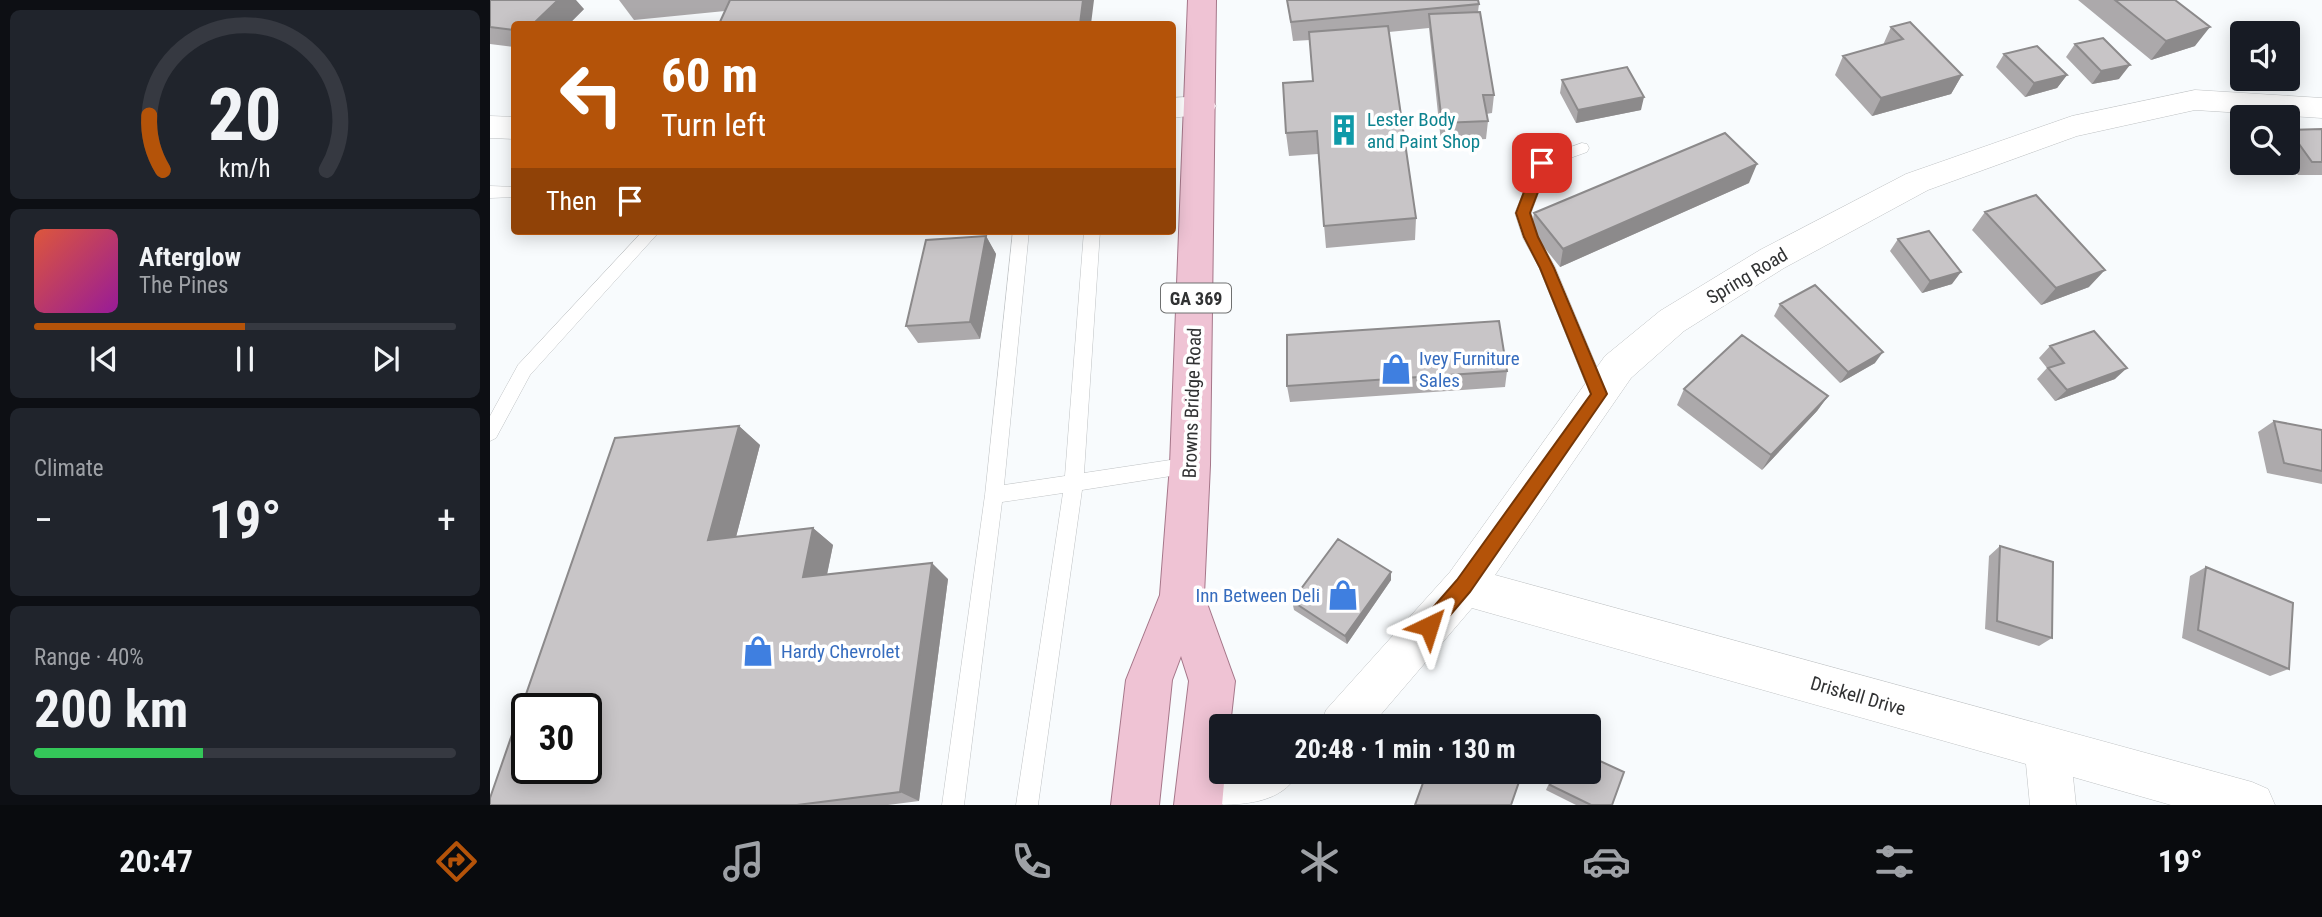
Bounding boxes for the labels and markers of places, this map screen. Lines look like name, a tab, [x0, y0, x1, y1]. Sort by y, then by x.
place label: Lester Body and Paint Shop	[1367, 108, 1480, 153]
building icon: Lester Body and Paint Shop	[1327, 113, 1361, 147]
pin	[1512, 133, 1572, 193]
place label: Ivey Furniture Sales	[1419, 347, 1520, 392]
shop icon: Ivey Furniture Sales	[1379, 352, 1413, 386]
shop icon: Inn Between Deli	[1326, 578, 1360, 612]
place label: Inn Between Deli	[1195, 584, 1320, 607]
shop icon: Hardy Chevrolet	[741, 634, 775, 668]
place label: Hardy Chevrolet	[781, 640, 900, 663]

